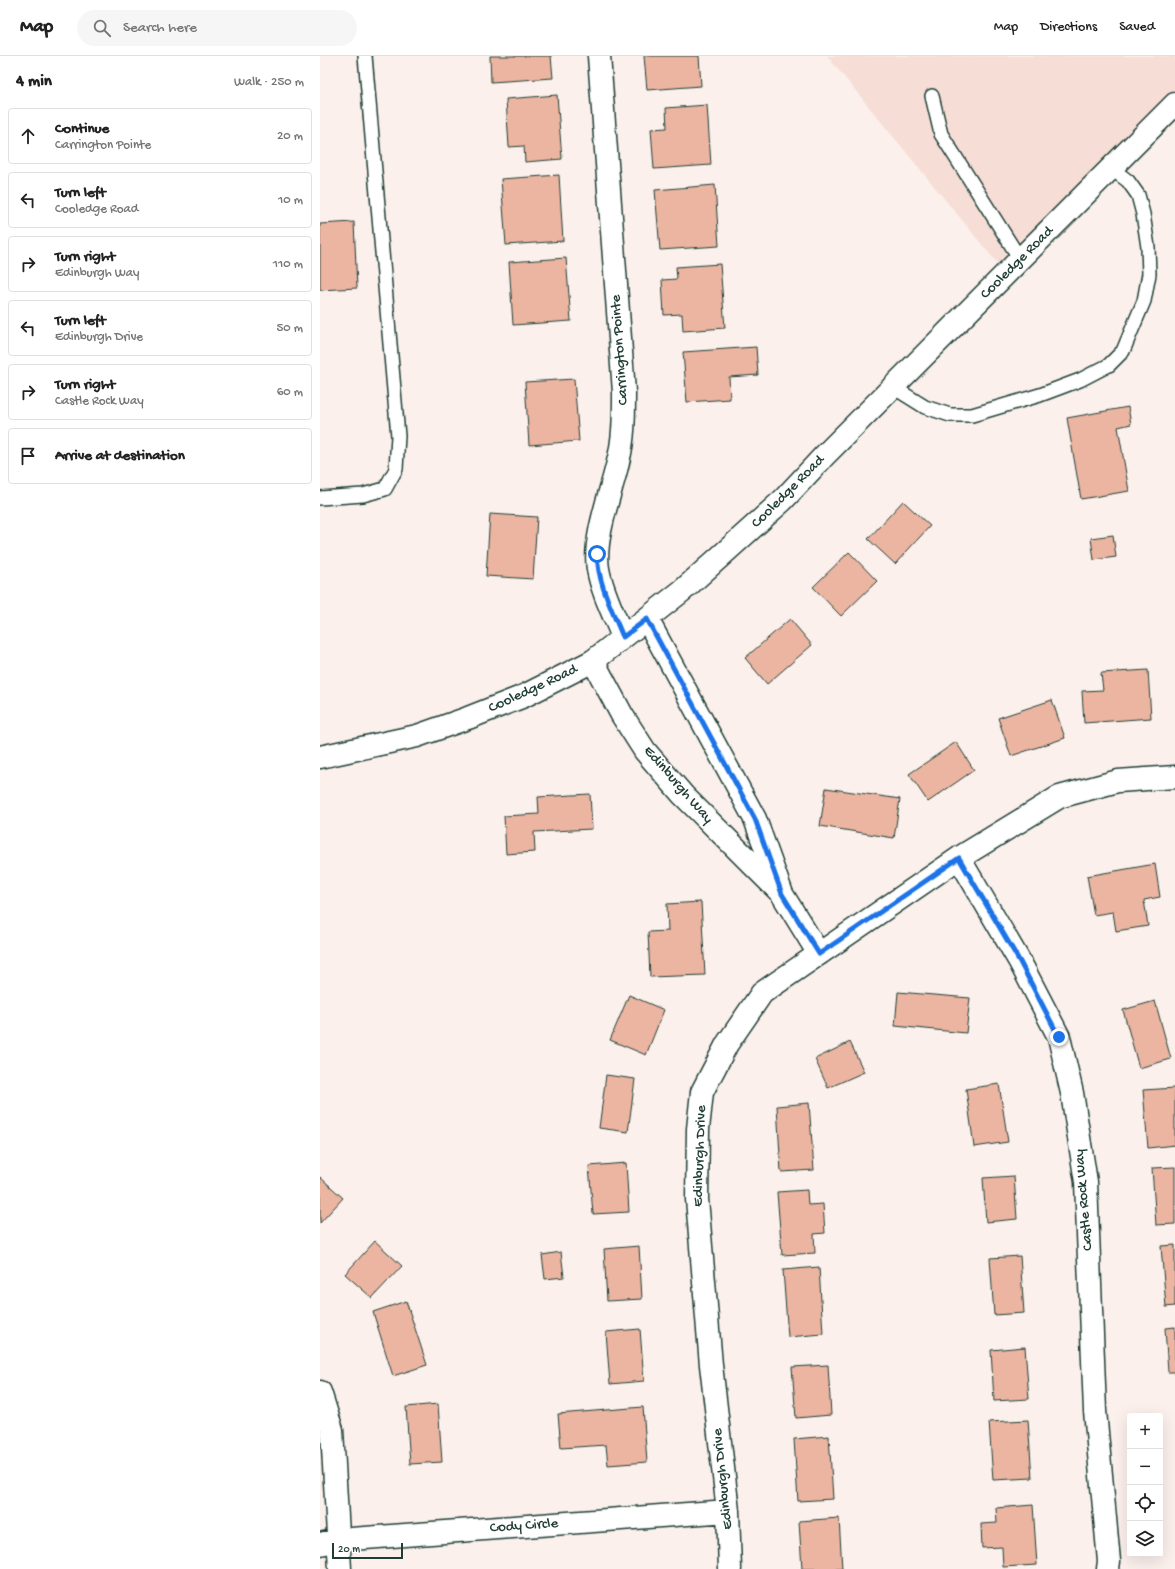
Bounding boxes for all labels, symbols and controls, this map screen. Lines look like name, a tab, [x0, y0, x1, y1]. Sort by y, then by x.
search box	[77, 10, 357, 46]
text: Map	[20, 16, 53, 39]
icon: search	[91, 17, 113, 39]
text: Search here	[123, 19, 197, 37]
text: Map	[994, 19, 1018, 36]
text: Directions	[1040, 19, 1097, 36]
text: Saved	[1119, 19, 1155, 36]
text: 4 min	[16, 72, 52, 92]
text: Walk · 250 m	[234, 75, 304, 90]
text: Continue	[55, 120, 109, 138]
icon: ahead	[17, 125, 39, 147]
text: 20 m	[277, 129, 303, 144]
text: Carrington Pointe	[55, 138, 151, 153]
text: Turn left	[55, 184, 106, 202]
icon: left	[17, 189, 39, 211]
text: 10 m	[278, 193, 303, 208]
text: Cooledge Road	[55, 202, 138, 217]
street label: Cooledge Road	[977, 222, 1058, 303]
text: Turn right	[55, 248, 115, 266]
icon: right	[17, 253, 39, 275]
text: 110 m	[273, 257, 303, 272]
text: Edinburgh Way	[55, 266, 139, 281]
street label: Carrington Pointe	[607, 294, 633, 406]
text: Turn left	[55, 312, 106, 330]
icon: left	[17, 317, 39, 339]
text: 50 m	[276, 321, 303, 336]
text: Edinburgh Drive	[55, 330, 143, 345]
text: Turn right	[55, 376, 115, 394]
icon: right	[17, 381, 39, 403]
text: 60 m	[277, 385, 303, 400]
text: Castle Rock Way	[55, 394, 144, 409]
icon: arrive	[17, 445, 39, 467]
text: Arrive at destination	[55, 447, 185, 465]
street label: Cooledge Road	[748, 451, 829, 532]
route start	[588, 545, 606, 563]
street label: Cooledge Road	[486, 660, 581, 717]
street label: Edinburgh Way	[639, 742, 717, 828]
route end	[1050, 1028, 1068, 1046]
street label: Edinburgh Drive	[689, 1105, 711, 1207]
street label: Castle Rock Way	[1071, 1148, 1097, 1252]
map controls	[1127, 1413, 1163, 1557]
button: +	[1127, 1413, 1163, 1449]
street label: Edinburgh Drive	[709, 1427, 737, 1530]
button: −	[1127, 1449, 1163, 1485]
button: locate	[1127, 1485, 1163, 1521]
street label: Cody Circle	[489, 1515, 559, 1537]
button: layers	[1127, 1521, 1163, 1557]
scale bar	[332, 1541, 403, 1560]
text: 20 m	[338, 1544, 360, 1556]

